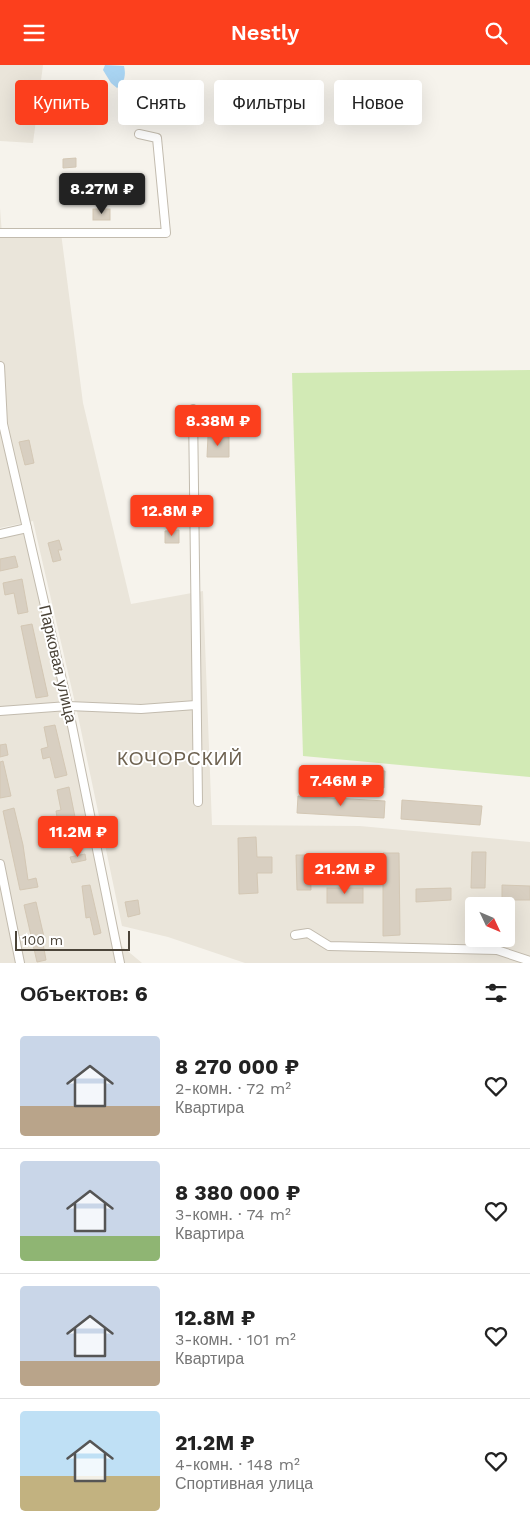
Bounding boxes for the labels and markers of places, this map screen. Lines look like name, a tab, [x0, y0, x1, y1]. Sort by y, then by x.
pin: 8.27M ₽	[56, 173, 148, 215]
pin: 8.38M ₽	[172, 405, 264, 447]
pin: 12.8M ₽	[126, 495, 218, 537]
pin: 7.46M ₽	[295, 765, 387, 807]
pin: 11.2M ₽	[32, 815, 124, 858]
pin: 21.2M ₽	[299, 853, 391, 895]

